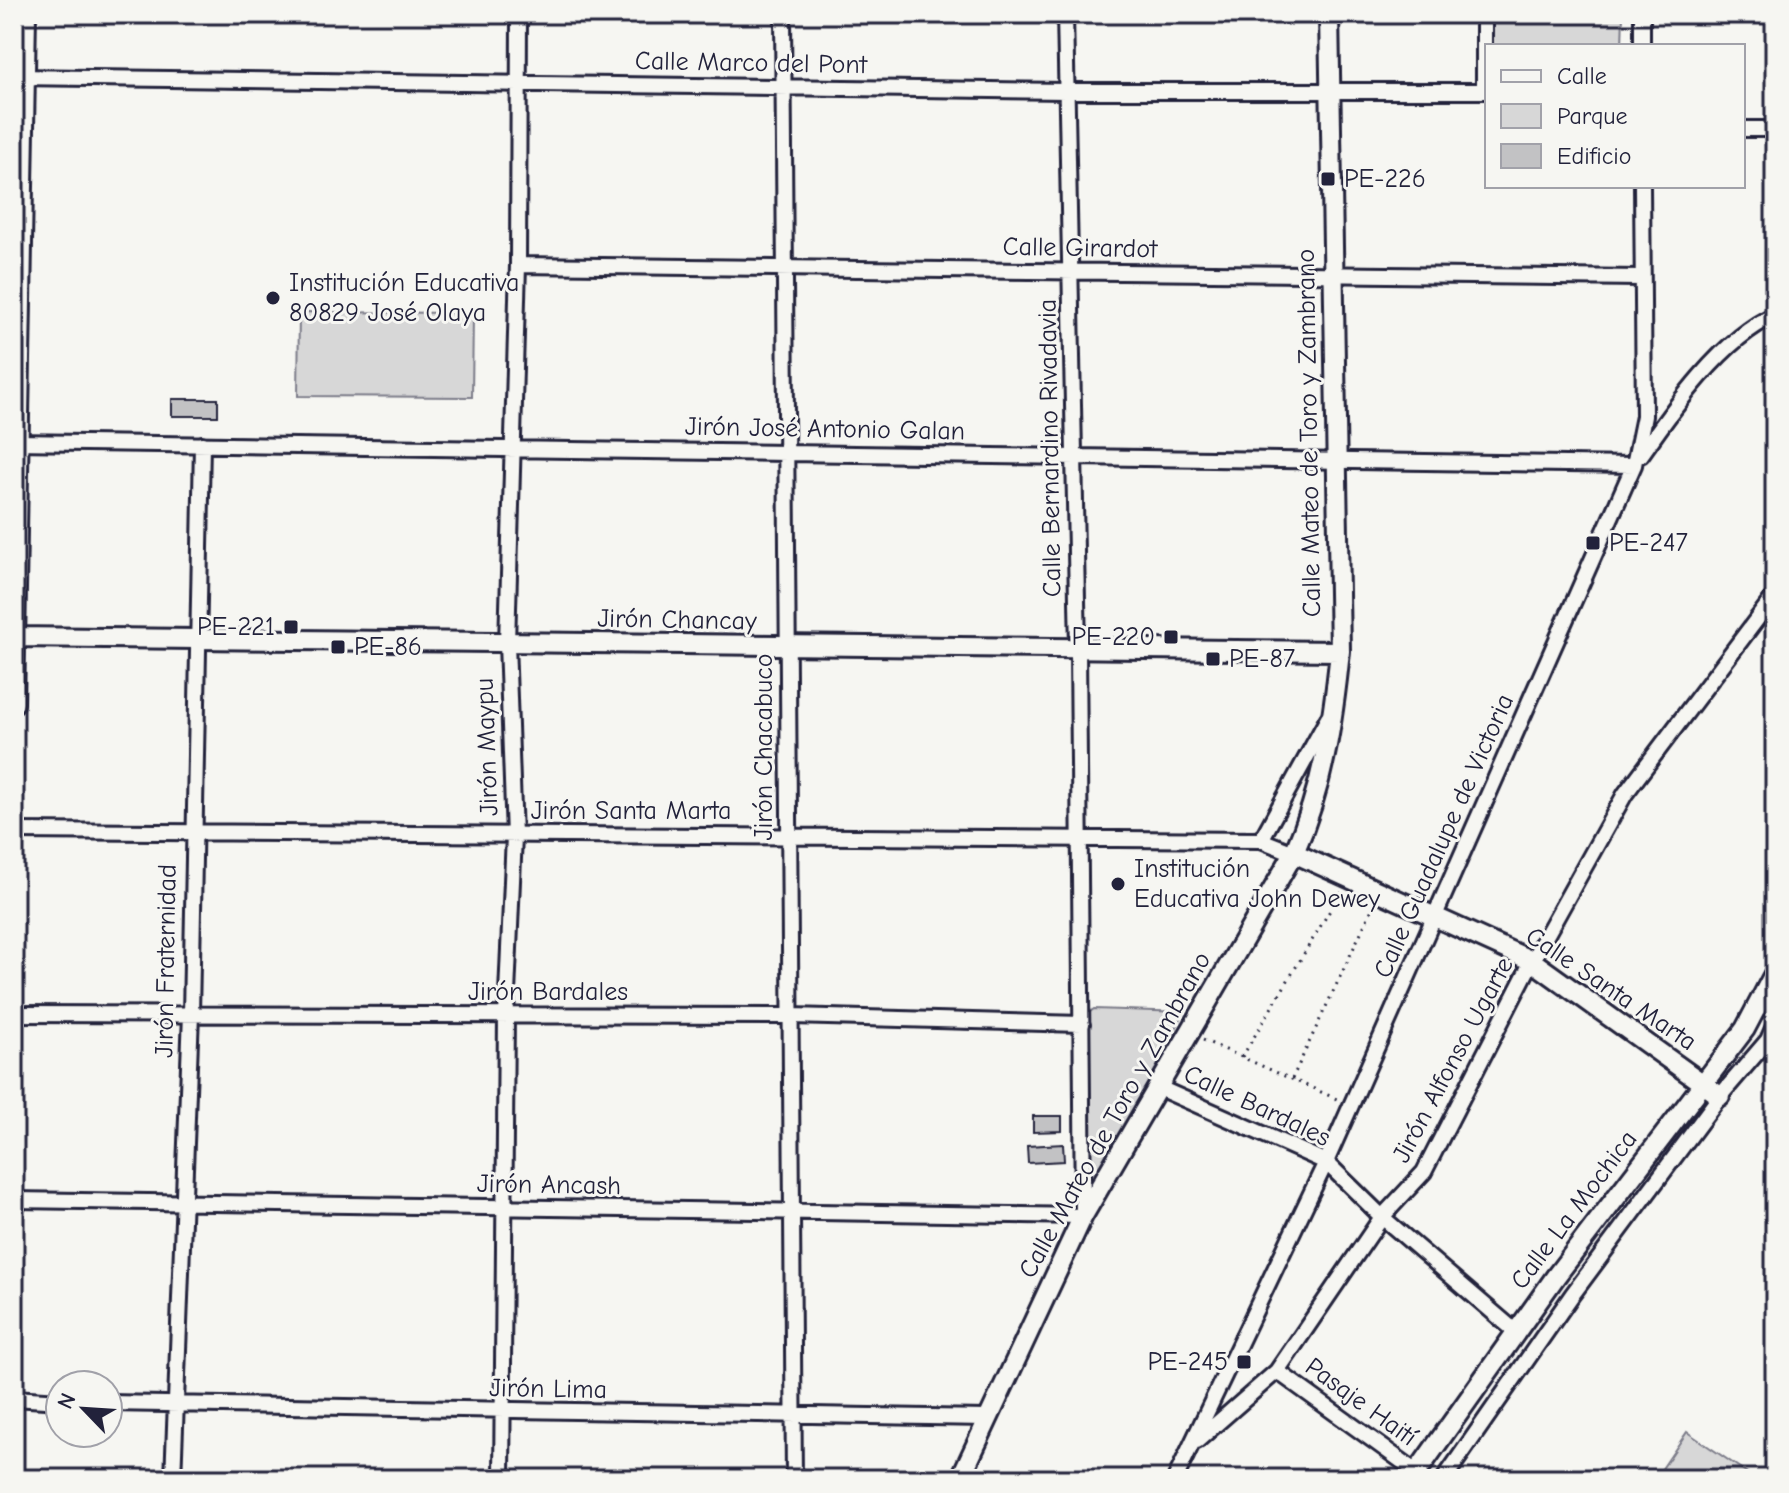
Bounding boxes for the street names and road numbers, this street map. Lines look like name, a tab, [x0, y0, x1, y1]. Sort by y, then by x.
street label: Calle Marco del Pont	[635, 46, 869, 80]
street label: Calle Girardot	[1002, 232, 1159, 264]
street label: Calle Mateo de Toro y Zambrano	[1291, 249, 1327, 617]
street label: Calle Bernardino Rivadavia	[1032, 299, 1068, 597]
street label: Jirón José Antonio Galan	[685, 412, 965, 446]
street label: Jirón Chancay	[597, 604, 757, 636]
street label: Jirón Chacabuco	[749, 654, 779, 840]
street label: Jirón Maypu	[470, 677, 504, 817]
street label: Calle Guadalupe de Victoria	[1368, 689, 1520, 983]
street label: Jirón Santa Marta	[531, 796, 731, 826]
street label: Jirón Fraternidad	[149, 864, 183, 1058]
street label: Calle Santa Marta	[1520, 921, 1702, 1057]
street label: Calle Mateo de Toro y Zambrano	[1013, 947, 1217, 1283]
street label: Jirón Alfonso Ugarte	[1386, 952, 1520, 1168]
street label: Jirón Bardales	[468, 977, 628, 1007]
street label: Calle Bardales	[1179, 1059, 1335, 1153]
street label: Calle La Mochica	[1505, 1125, 1643, 1295]
street label: Jirón Ancash	[477, 1169, 621, 1201]
street label: Pasaje Haití	[1299, 1352, 1423, 1453]
street label: Jirón Lima	[489, 1373, 607, 1405]

